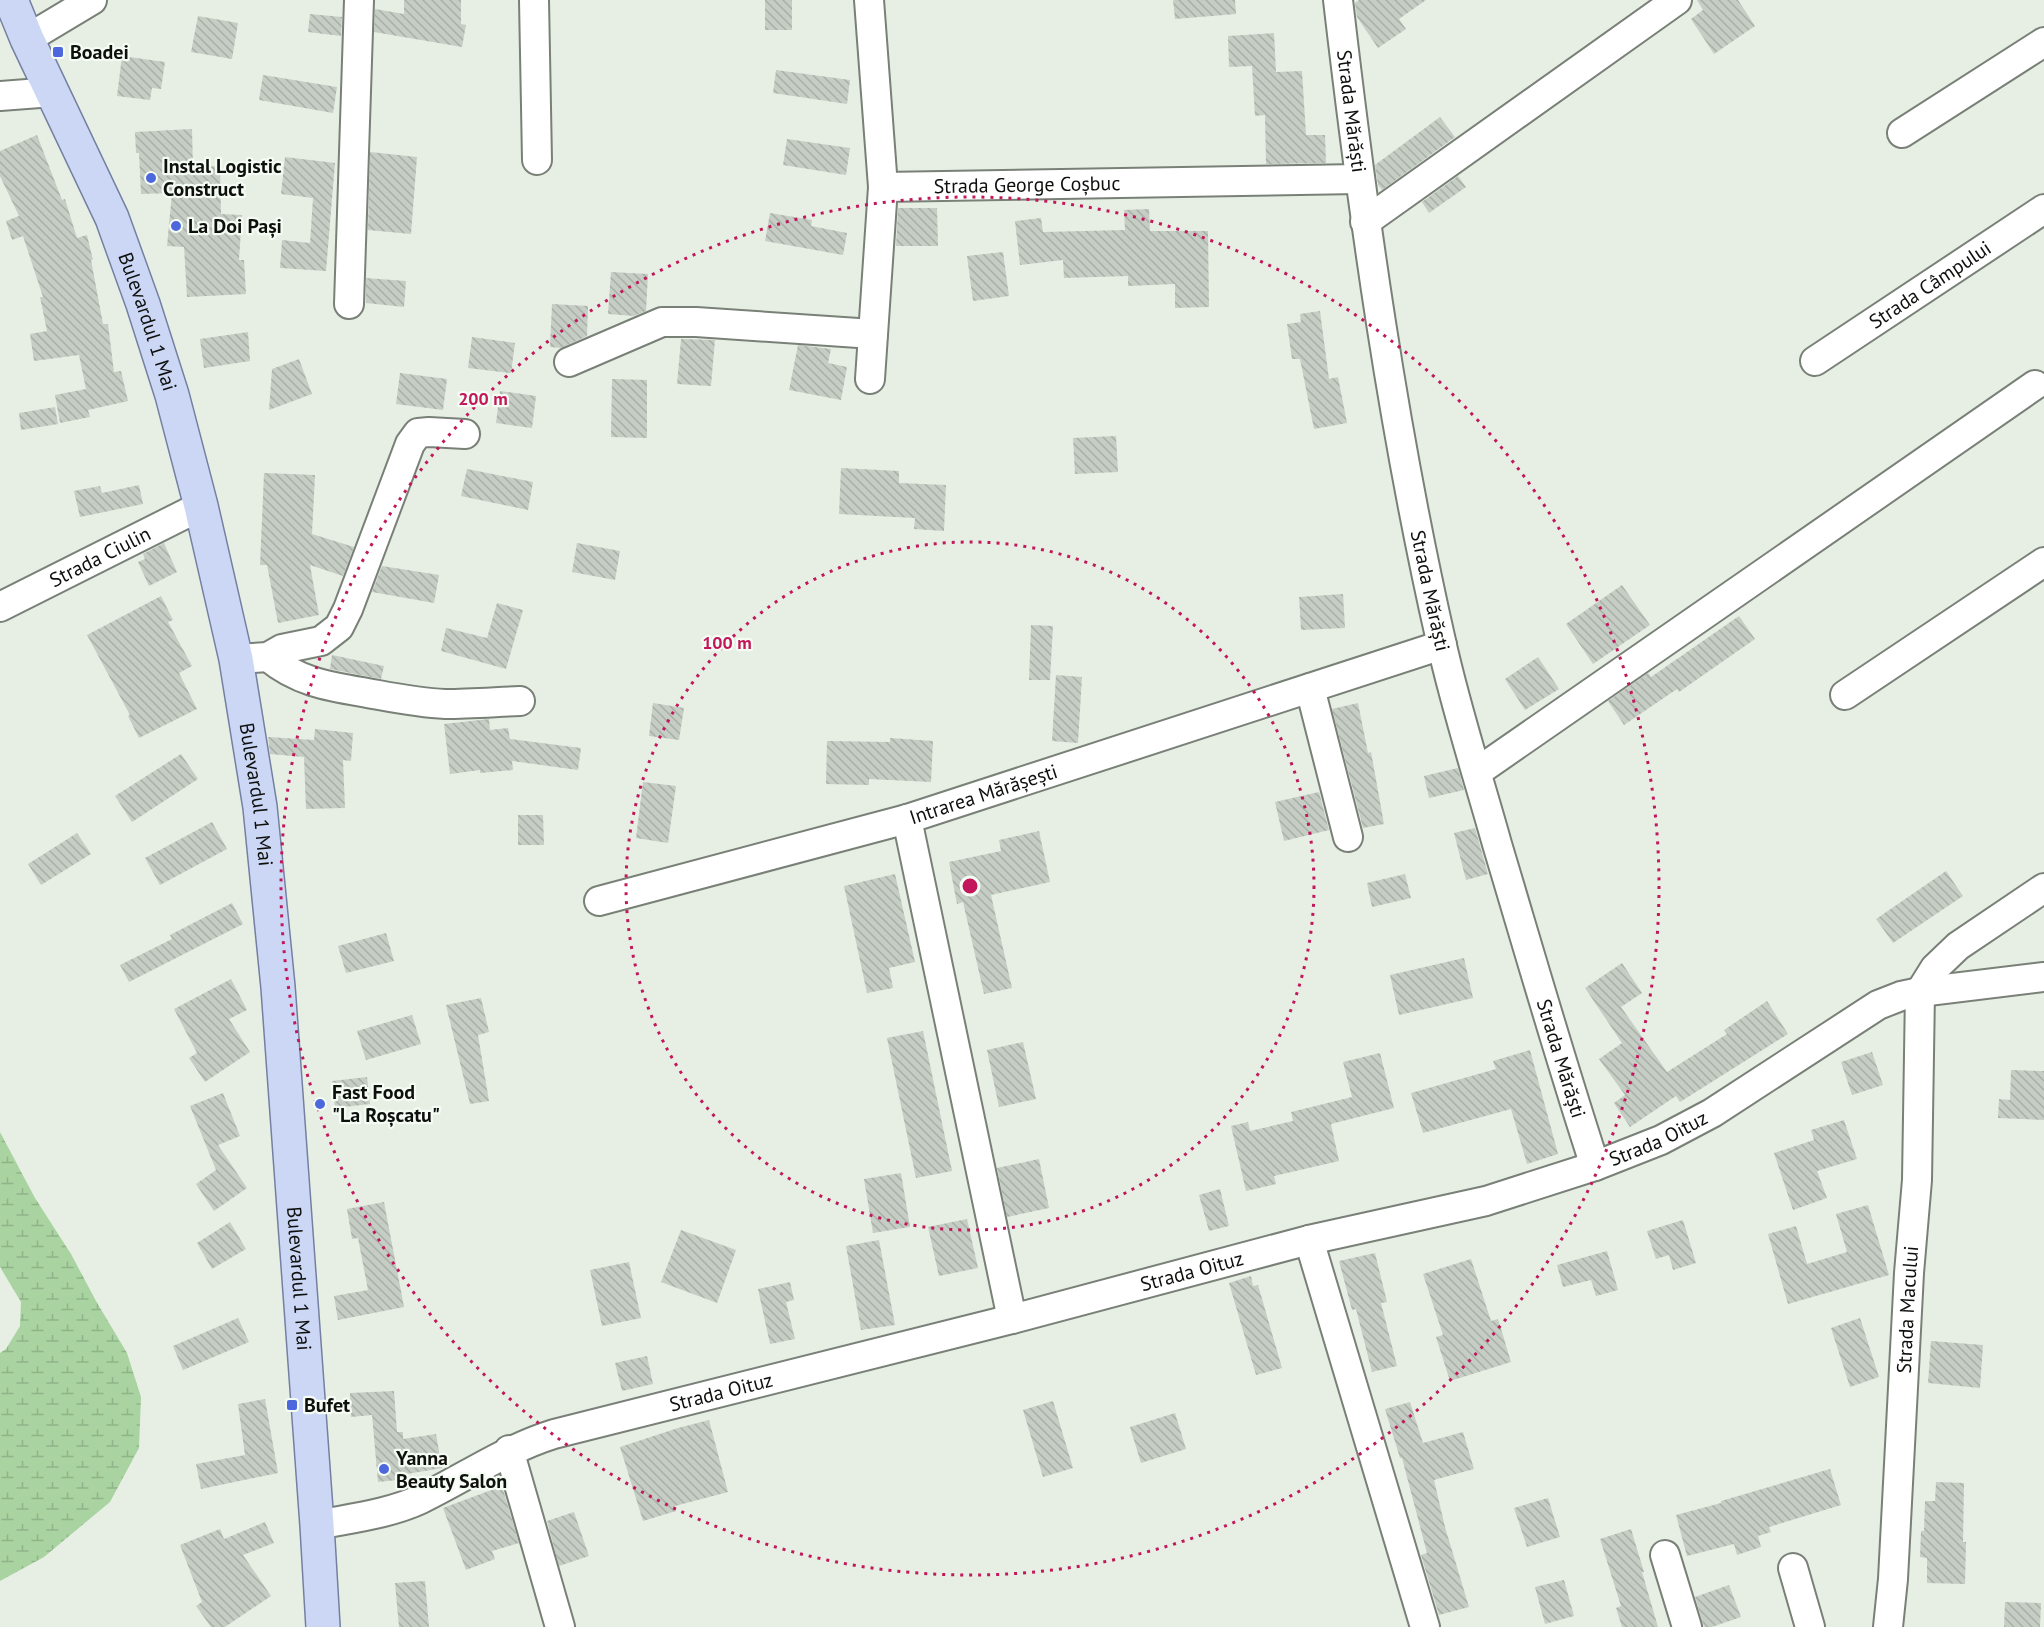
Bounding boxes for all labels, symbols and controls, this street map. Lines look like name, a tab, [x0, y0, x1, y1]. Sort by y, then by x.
place label: Boadei	[70, 39, 129, 65]
marker: Boadei	[51, 45, 65, 59]
street label: Strada Mărăști	[1331, 48, 1372, 174]
place label: Instal Logistic Construct	[163, 153, 282, 202]
street label: Strada George Coșbuc	[933, 170, 1121, 199]
marker: Instal Logistic Construct	[144, 171, 158, 185]
place label: La Doi Pași	[188, 213, 282, 239]
marker: La Doi Pași	[169, 219, 183, 233]
street label: Strada Câmpului	[1864, 235, 1996, 335]
street label: Bulevardul 1 Mai	[112, 249, 183, 394]
text: 200 m	[458, 387, 508, 410]
street label: Strada Ciulin	[45, 520, 155, 593]
street label: Strada Mărăști	[1405, 528, 1456, 654]
text: 100 m	[702, 631, 752, 654]
street label: Bulevardul 1 Mai	[234, 721, 279, 867]
street label: Intrarea Mărășești	[906, 758, 1061, 830]
centre of rings	[960, 876, 980, 896]
street label: Strada Mărăști	[1531, 996, 1592, 1121]
place label: Fast Food "La Roșcatu"	[332, 1079, 440, 1128]
marker: Fast Food "La Roșcatu"	[313, 1097, 327, 1111]
street label: Strada Oituz	[1605, 1105, 1712, 1172]
street label: Bulevardul 1 Mai	[281, 1205, 317, 1352]
street label: Strada Oituz	[1137, 1245, 1246, 1297]
street label: Strada Macului	[1891, 1245, 1924, 1374]
street label: Strada Oituz	[667, 1367, 776, 1418]
place label: Bufet	[304, 1392, 350, 1418]
marker: Bufet	[285, 1398, 299, 1412]
place label: Yanna Beauty Salon	[395, 1445, 507, 1494]
marker: Yanna Beauty Salon	[377, 1462, 391, 1476]

